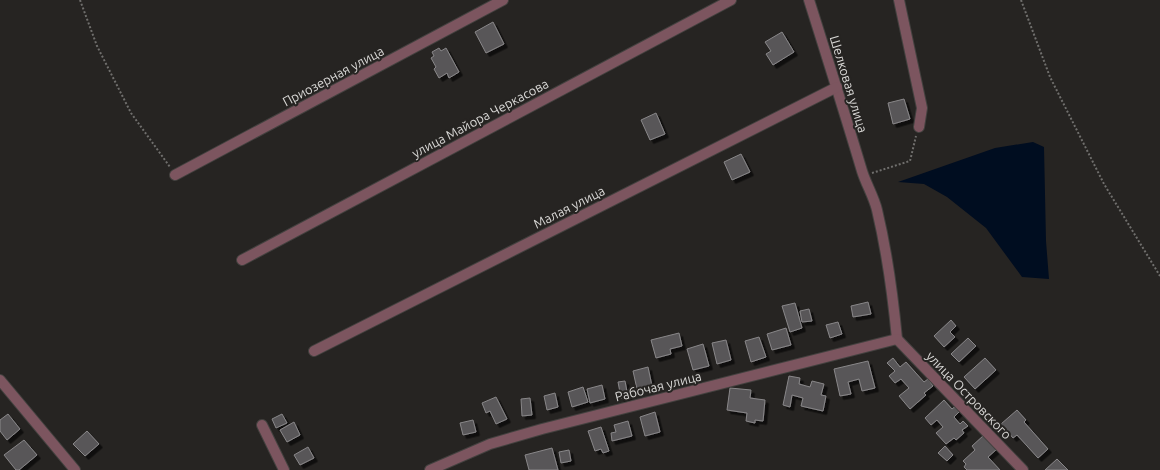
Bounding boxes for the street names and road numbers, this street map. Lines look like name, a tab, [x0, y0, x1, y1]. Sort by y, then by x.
street label: Шелковая улица	[828, 34, 870, 134]
street label: Приозерная улица	[280, 43, 386, 109]
street label: улица Майора Черкасова	[409, 76, 551, 160]
street label: Малая улица	[531, 183, 607, 231]
street label: улица Островского	[924, 348, 1014, 442]
street label: Рабочая улица	[613, 368, 703, 404]

